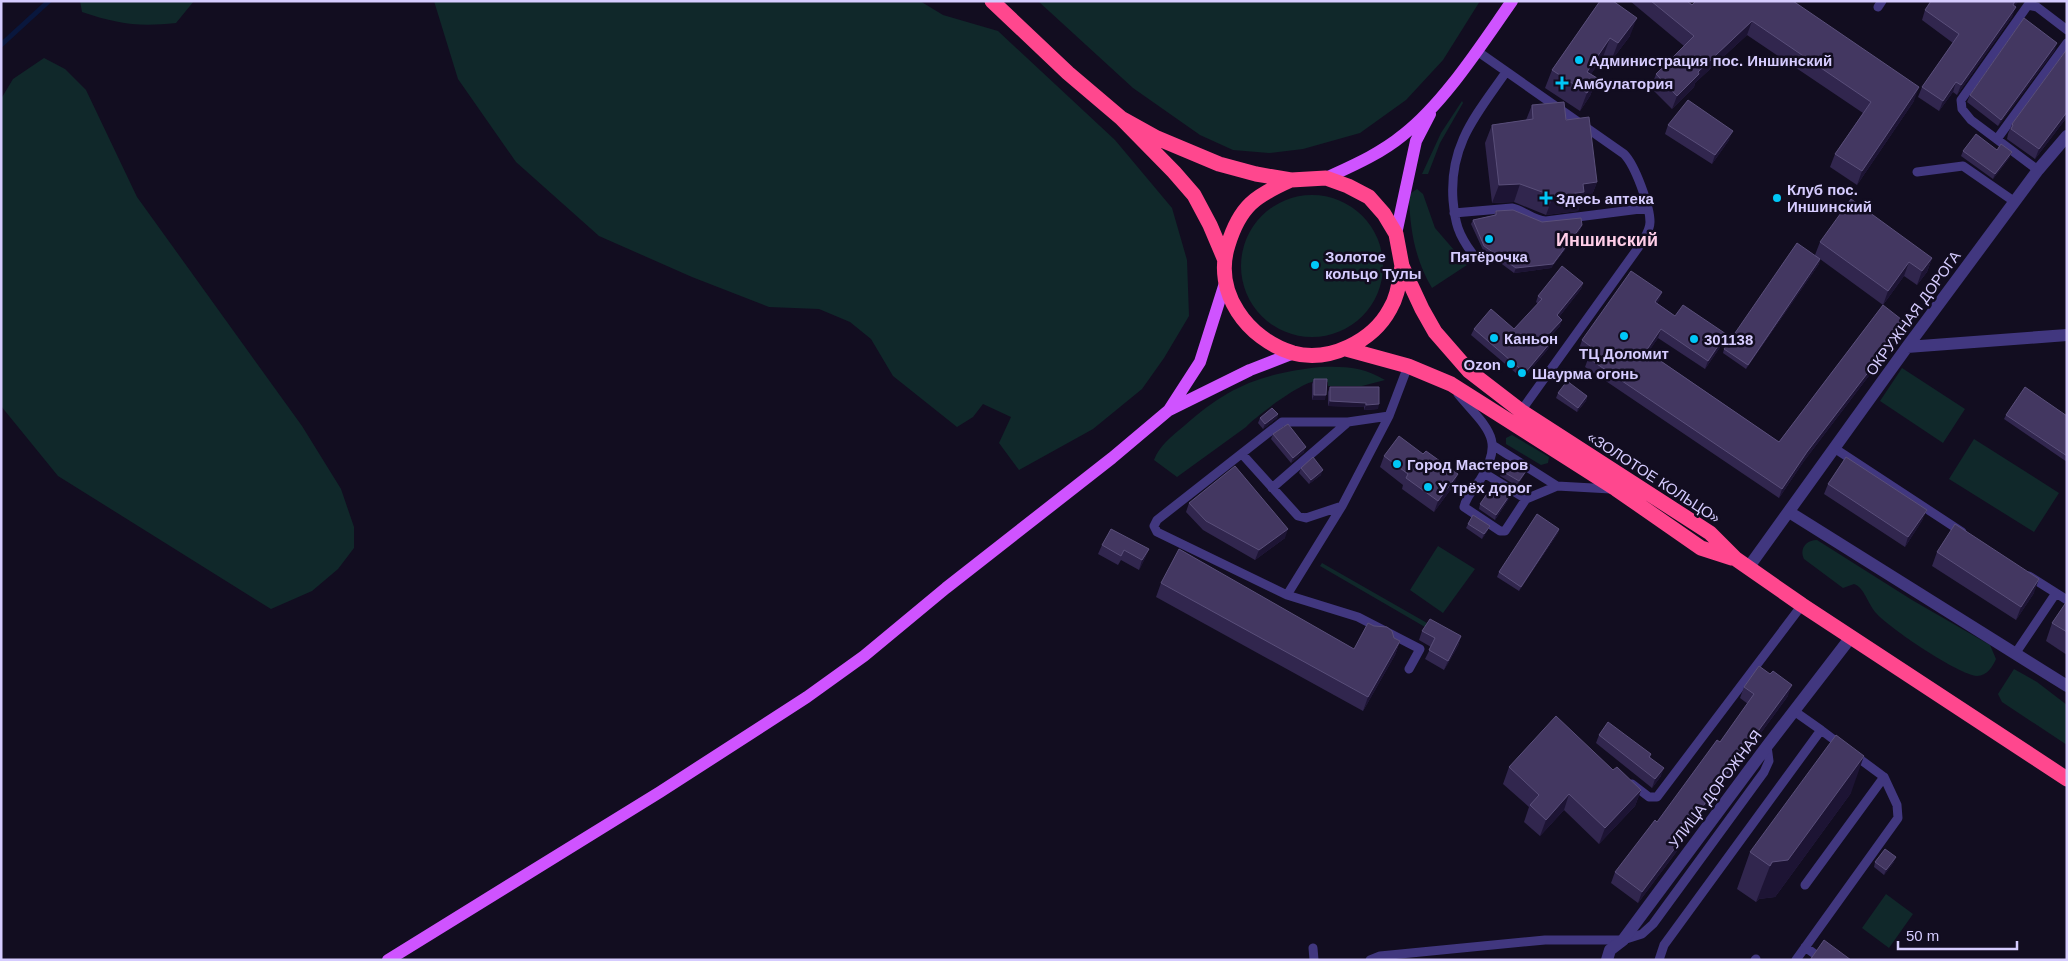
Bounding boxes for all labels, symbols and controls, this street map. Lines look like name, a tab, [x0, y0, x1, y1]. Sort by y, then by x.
place label: Администрация пос. Иншинский	[1589, 52, 1832, 69]
marker: Администрация пос. Иншинский	[1573, 54, 1585, 66]
place label: Амбулатория	[1573, 75, 1673, 92]
marker: Амбулатория	[1555, 76, 1569, 90]
place label: Клуб пос. Иншинский	[1787, 181, 1872, 215]
place label: Здесь аптека	[1556, 190, 1654, 207]
marker: Здесь аптека	[1540, 192, 1552, 204]
marker: Клуб пос. Иншинский	[1771, 192, 1783, 204]
district label: Иншинский	[1556, 230, 1658, 250]
marker: Пятёрочка	[1483, 233, 1495, 245]
street label: ОКРУЖНАЯ ДОРОГА	[1862, 247, 1964, 379]
place label: Золотое кольцо Тулы	[1325, 248, 1421, 282]
place label: Пятёрочка	[1450, 248, 1529, 265]
marker: Золотое кольцо Тулы	[1309, 259, 1321, 271]
place label: Каньон	[1504, 330, 1558, 347]
marker: ТЦ Доломит	[1618, 330, 1630, 342]
place label: 301138	[1704, 331, 1753, 348]
marker: Каньон	[1488, 332, 1500, 344]
marker: 301138	[1688, 333, 1700, 345]
place label: ТЦ Доломит	[1579, 345, 1669, 362]
place label: Ozon	[1464, 356, 1501, 373]
marker: Ozon	[1505, 358, 1517, 370]
place label: Шаурма огонь	[1532, 365, 1639, 382]
marker: Шаурма огонь	[1516, 367, 1528, 379]
street label: «ЗОЛОТОЕ КОЛЬЦО»	[1584, 428, 1724, 526]
place label: Город Мастеров	[1407, 456, 1528, 473]
marker: Город Мастеров	[1391, 458, 1403, 470]
place label: У трёх дорог	[1438, 479, 1532, 496]
marker: У трёх дорог	[1422, 481, 1434, 493]
street label: УЛИЦА ДОРОЖНАЯ	[1665, 727, 1765, 851]
scale bar	[1898, 918, 2017, 950]
text: 50 m	[1906, 927, 1939, 944]

